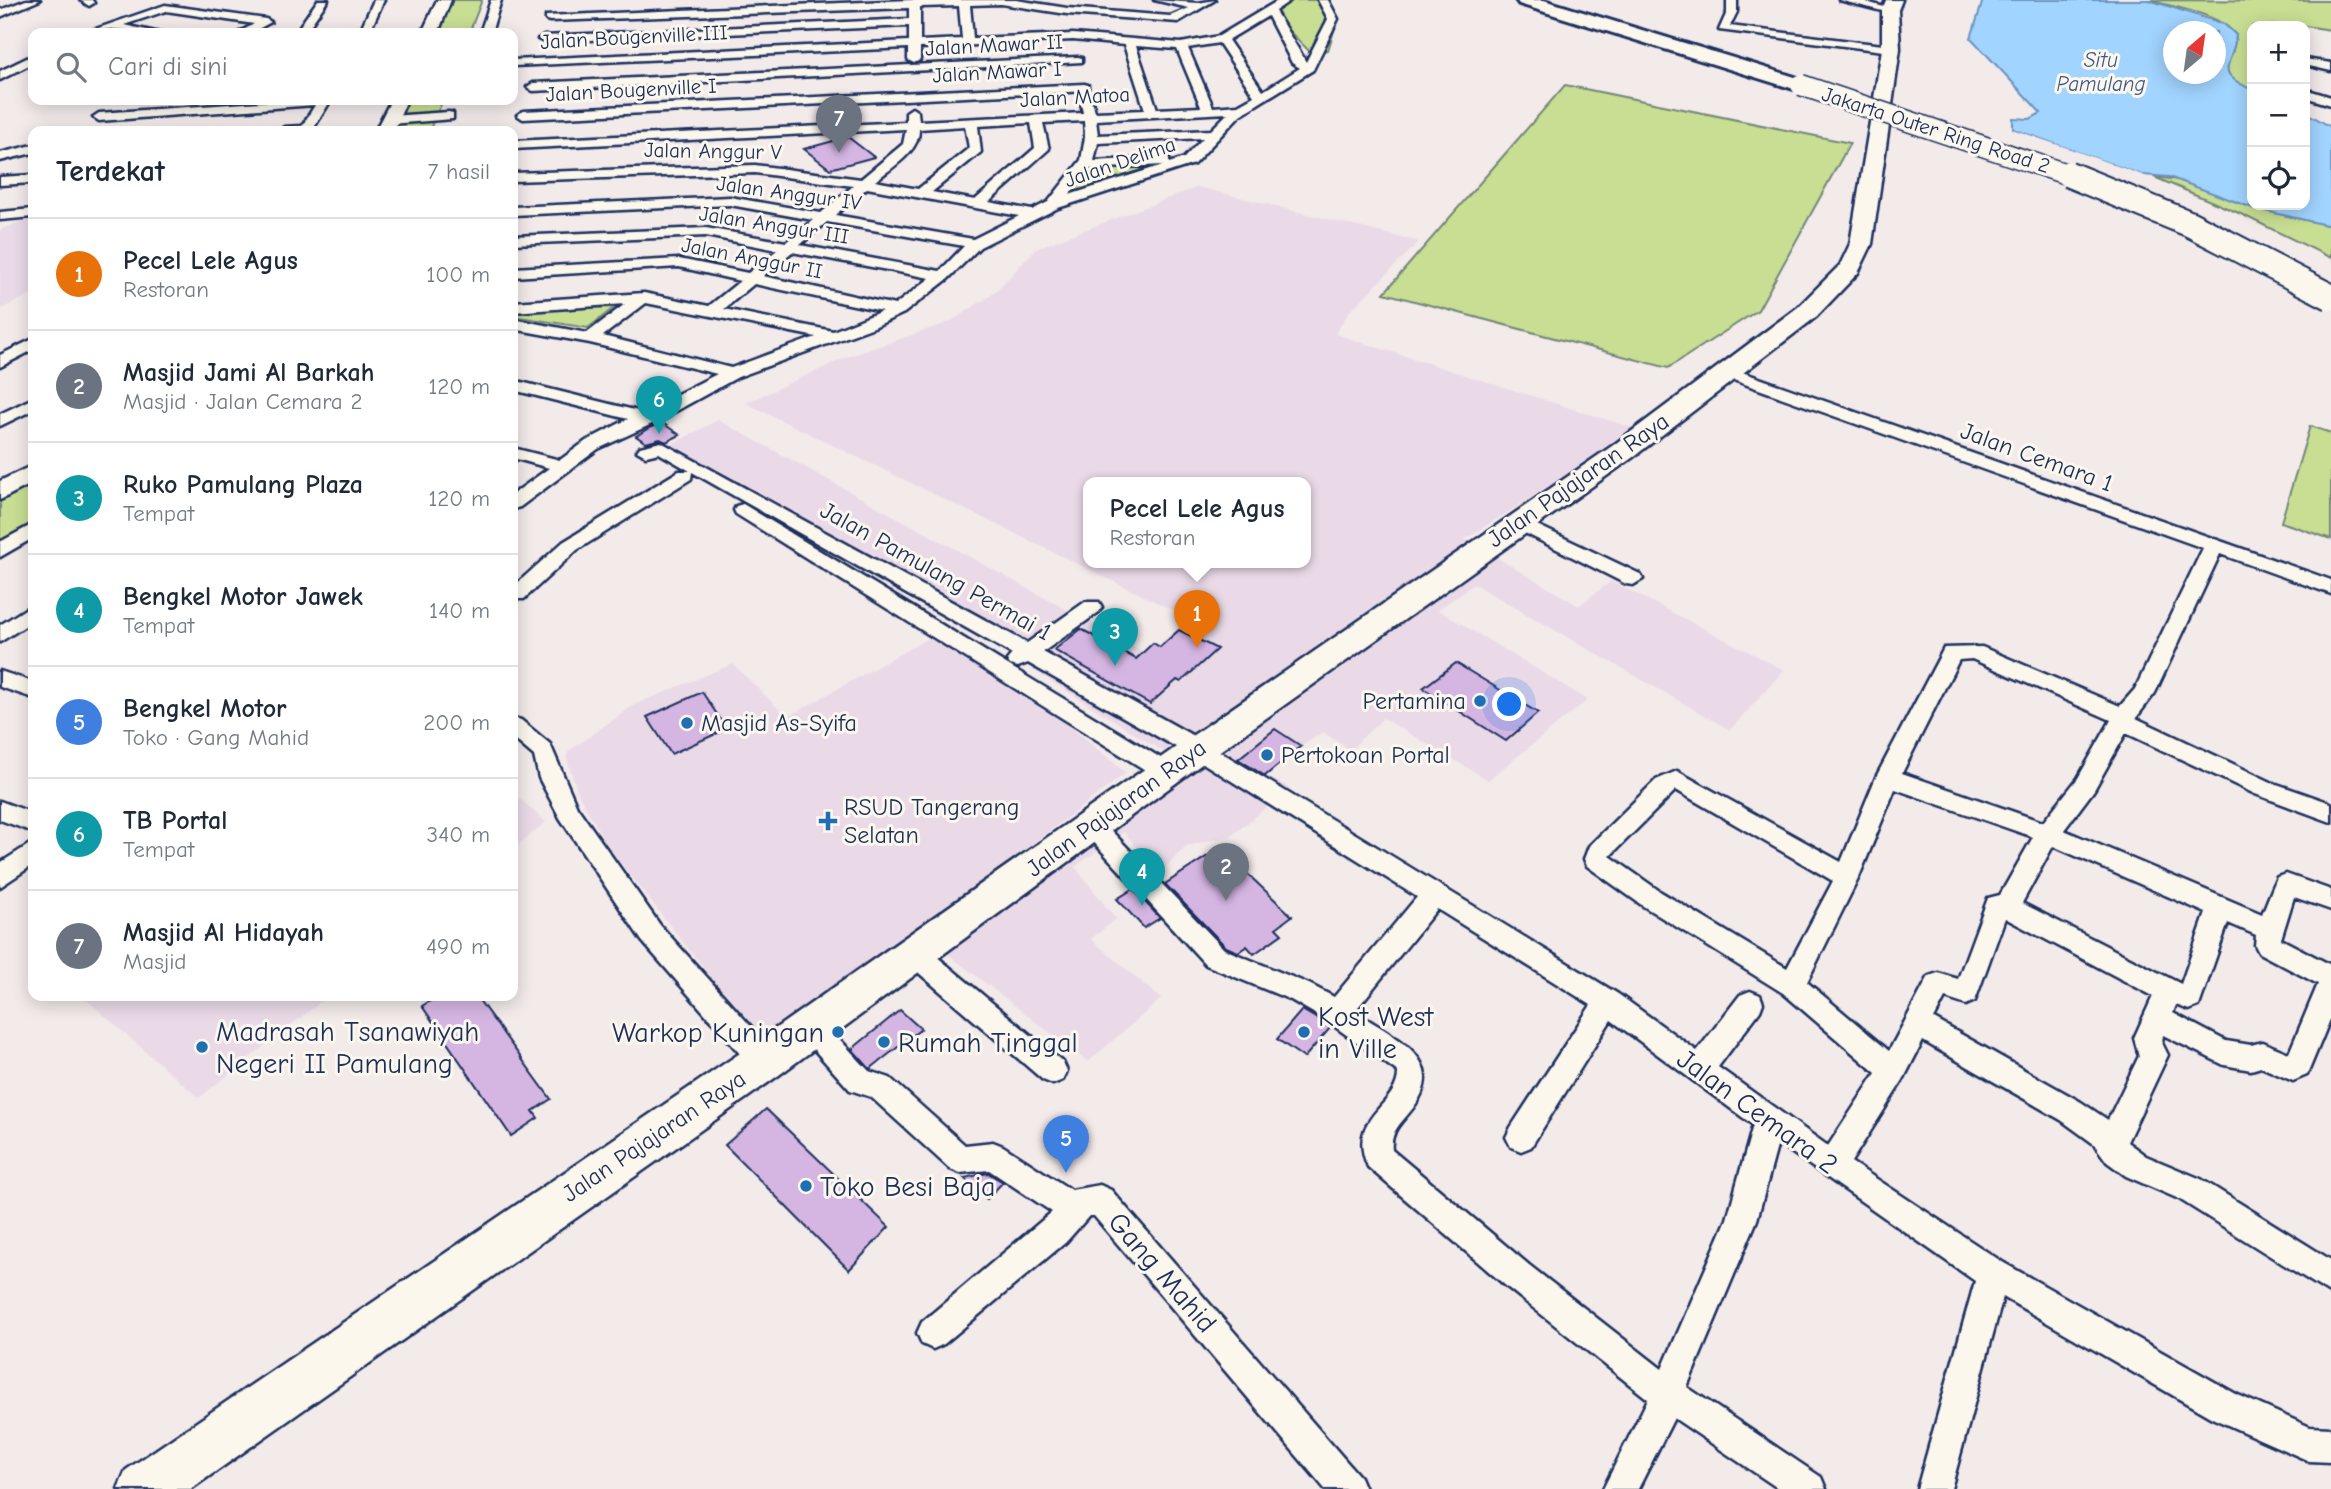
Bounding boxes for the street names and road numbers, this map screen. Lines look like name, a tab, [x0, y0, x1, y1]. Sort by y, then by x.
street label: Jalan Bougenville III	[540, 20, 728, 54]
street label: Jalan Mawar II	[925, 29, 1063, 61]
street label: Jalan Mawar I	[932, 57, 1062, 87]
street label: Jalan Bougenville I	[545, 74, 717, 106]
street label: Jalan Matoa	[1019, 82, 1131, 112]
street label: Jakarta Outer Ring Road 2	[1819, 82, 2053, 178]
street label: Jalan Delima	[1061, 132, 1179, 192]
street label: Jalan Anggur V	[644, 138, 783, 164]
street label: Jalan Anggur IV	[715, 171, 864, 215]
street label: Jalan Anggur III	[697, 201, 851, 249]
street label: Jalan Anggur II	[679, 233, 825, 283]
street label: Jalan Pajajaran Raya	[1482, 407, 1674, 553]
street label: Jalan Cemara 1	[1957, 416, 2117, 498]
street label: Jalan Pamulang Permai 1	[815, 496, 1057, 646]
street label: Jalan Pajajaran Raya	[1021, 733, 1211, 883]
street label: Jalan Cemara 2	[1671, 1043, 1844, 1181]
street label: Jalan Pajajaran Raya	[557, 1064, 751, 1208]
street label: Gang Mahid	[1102, 1206, 1223, 1339]

